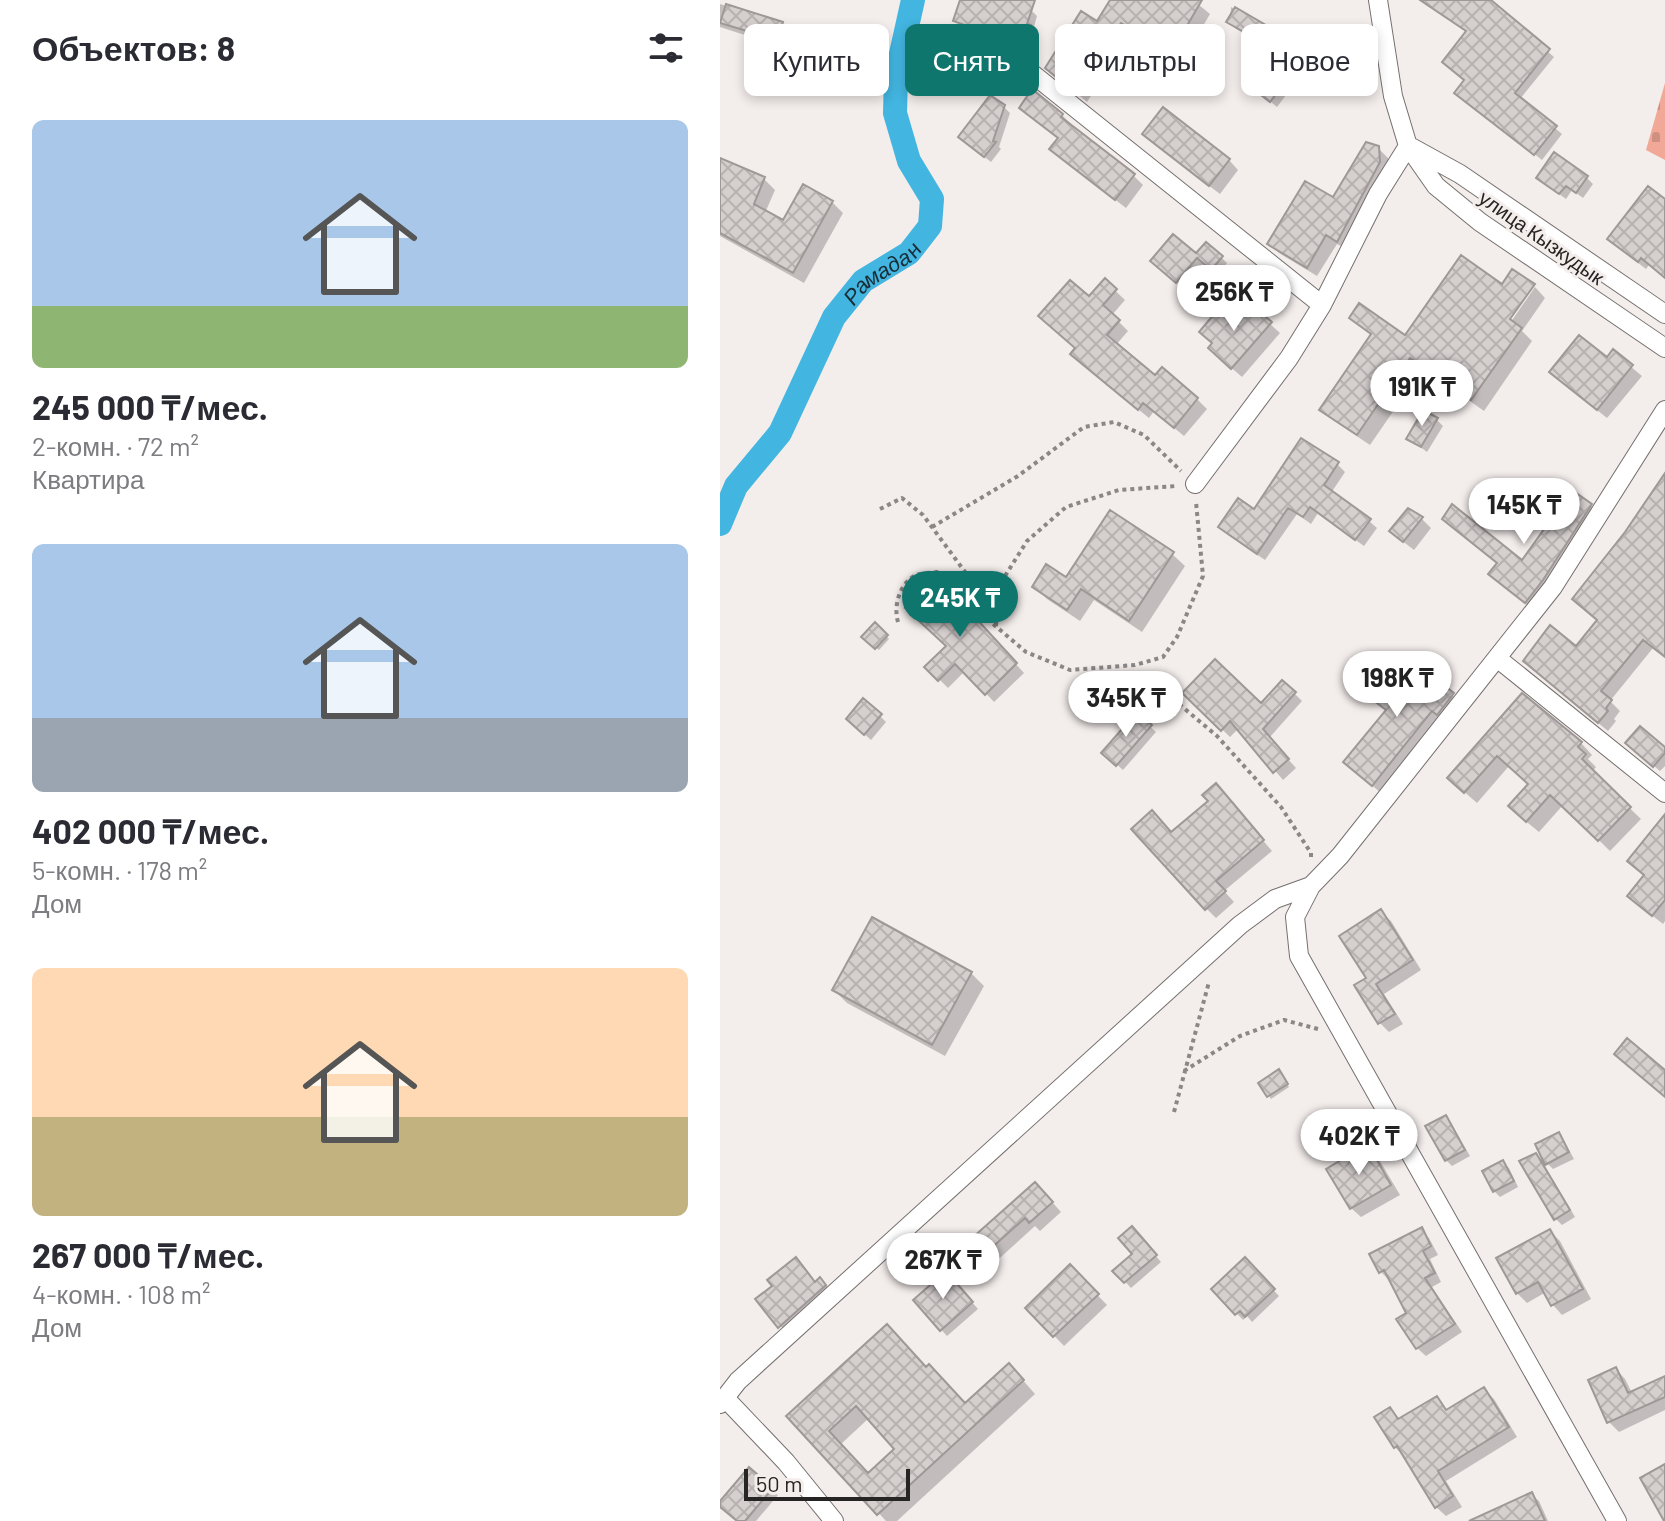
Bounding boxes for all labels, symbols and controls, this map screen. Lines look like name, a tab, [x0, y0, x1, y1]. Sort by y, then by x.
chip: Купить	[744, 24, 889, 96]
chip: Снять	[905, 24, 1039, 96]
chip: Фильтры	[1055, 24, 1225, 96]
chip: Новое	[1241, 24, 1378, 96]
icon: filters	[644, 26, 688, 70]
text: Объектов: 8	[32, 27, 235, 68]
icon: home	[288, 172, 432, 316]
street label: улица Кызкудык	[1475, 185, 1609, 289]
water label: Рамадан	[837, 236, 926, 309]
pin: 256K ₸	[1169, 265, 1299, 333]
text: 256K ₸	[1195, 275, 1273, 306]
pin: 191K ₸	[1357, 360, 1487, 428]
text: 191K ₸	[1388, 370, 1456, 401]
text: 245 000 ₸/мес.	[32, 386, 268, 427]
text: 2-комн. · 72 m²	[32, 430, 199, 461]
text: Квартира	[32, 463, 144, 494]
pin: 145K ₸	[1459, 478, 1589, 546]
text: 145K ₸	[1487, 488, 1561, 519]
pin: 245K ₸	[895, 571, 1025, 639]
text: 245K ₸	[920, 581, 1000, 612]
icon: home	[288, 596, 432, 740]
pin: 198K ₸	[1332, 651, 1462, 719]
text: 198K ₸	[1361, 661, 1433, 692]
pin: 345K ₸	[1061, 671, 1191, 739]
text: 345K ₸	[1086, 681, 1166, 712]
text: 402 000 ₸/мес.	[32, 810, 269, 851]
text: 5-комн. · 178 m²	[32, 854, 207, 885]
text: Дом	[32, 887, 82, 918]
icon: home	[288, 1020, 432, 1164]
pin: 402K ₸	[1294, 1109, 1424, 1177]
text: 402K ₸	[1319, 1119, 1399, 1150]
pin: 267K ₸	[878, 1233, 1008, 1301]
text: 267 000 ₸/мес.	[32, 1234, 264, 1275]
text: 267K ₸	[904, 1243, 982, 1274]
text: 4-комн. · 108 m²	[32, 1278, 211, 1309]
text: Дом	[32, 1311, 82, 1342]
scale bar	[744, 1465, 910, 1501]
text: 50 m	[756, 1470, 802, 1496]

